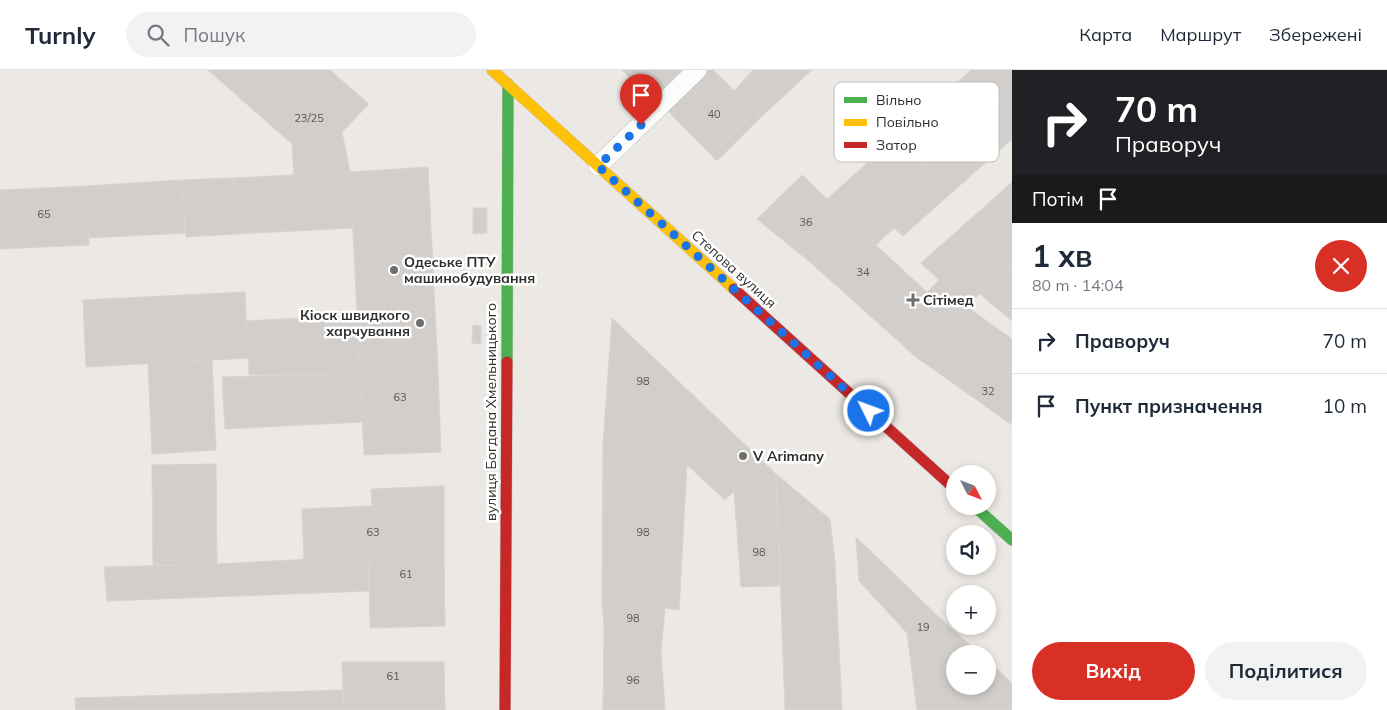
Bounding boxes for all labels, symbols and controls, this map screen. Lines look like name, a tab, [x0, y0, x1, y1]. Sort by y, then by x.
search box	[126, 12, 476, 57]
text: Turnly	[25, 20, 96, 50]
icon: search	[144, 21, 172, 49]
text: Пошук	[184, 23, 245, 47]
text: Карта	[1079, 23, 1132, 46]
text: Маршрут	[1160, 23, 1241, 46]
text: Збережені	[1269, 23, 1362, 46]
pin	[620, 74, 662, 125]
icon: arrive	[627, 81, 655, 109]
legend	[834, 82, 999, 162]
text: 70 m	[1115, 87, 1198, 131]
icon: right	[1032, 90, 1097, 155]
text: Вільно	[876, 91, 921, 109]
house number: 40	[707, 107, 721, 121]
house number: 23/25	[294, 111, 324, 125]
text: Повільно	[876, 113, 939, 131]
text: Праворуч	[1115, 130, 1221, 158]
text: Затор	[876, 136, 917, 154]
icon: arrive	[1094, 185, 1122, 213]
text: Потім	[1032, 187, 1084, 211]
house number: 65	[37, 207, 51, 221]
house number: 36	[799, 215, 813, 229]
street label: Степова вулиця	[688, 226, 780, 312]
text: 1 хв	[1032, 237, 1092, 275]
button: close	[1315, 240, 1367, 292]
place label: Одеське ПТУ машинобудування	[404, 253, 535, 287]
marker: Одеське ПТУ машинобудування	[388, 264, 400, 276]
house number: 34	[856, 265, 870, 279]
text: 80 m · 14:04	[1032, 275, 1124, 295]
place label: Сітімед	[923, 291, 974, 309]
marker: Сітімед	[907, 294, 919, 306]
street label: вулиця Богдана Хмельницького	[482, 303, 500, 521]
place label: Кіоск швидкого харчування	[300, 306, 410, 340]
marker: Кіоск швидкого харчування	[414, 317, 426, 329]
icon: right	[1032, 327, 1060, 355]
text: Праворуч	[1075, 329, 1170, 353]
text: 70 m	[1323, 329, 1367, 353]
house number: 98	[636, 374, 650, 388]
position arrow	[842, 384, 894, 436]
house number: 32	[981, 384, 995, 398]
house number: 63	[393, 390, 407, 404]
icon: arrive	[1032, 392, 1060, 420]
text: Пункт призначення	[1075, 394, 1263, 418]
text: 10 m	[1323, 394, 1367, 418]
place label: V Arimany	[752, 447, 824, 465]
marker: V Arimany	[737, 450, 749, 462]
north arrow	[946, 465, 996, 515]
map controls	[946, 465, 996, 695]
house number: 63	[366, 525, 380, 539]
house number: 98	[636, 525, 650, 539]
button: sound	[946, 525, 996, 575]
house number: 98	[752, 545, 766, 559]
house number: 61	[399, 567, 413, 581]
button: +	[946, 585, 996, 635]
house number: 98	[626, 611, 640, 625]
house number: 19	[916, 620, 930, 634]
button: Вихід	[1032, 642, 1195, 700]
button: Поділитися	[1205, 642, 1367, 700]
button: −	[946, 645, 996, 695]
house number: 61	[386, 669, 400, 683]
house number: 96	[626, 673, 640, 687]

